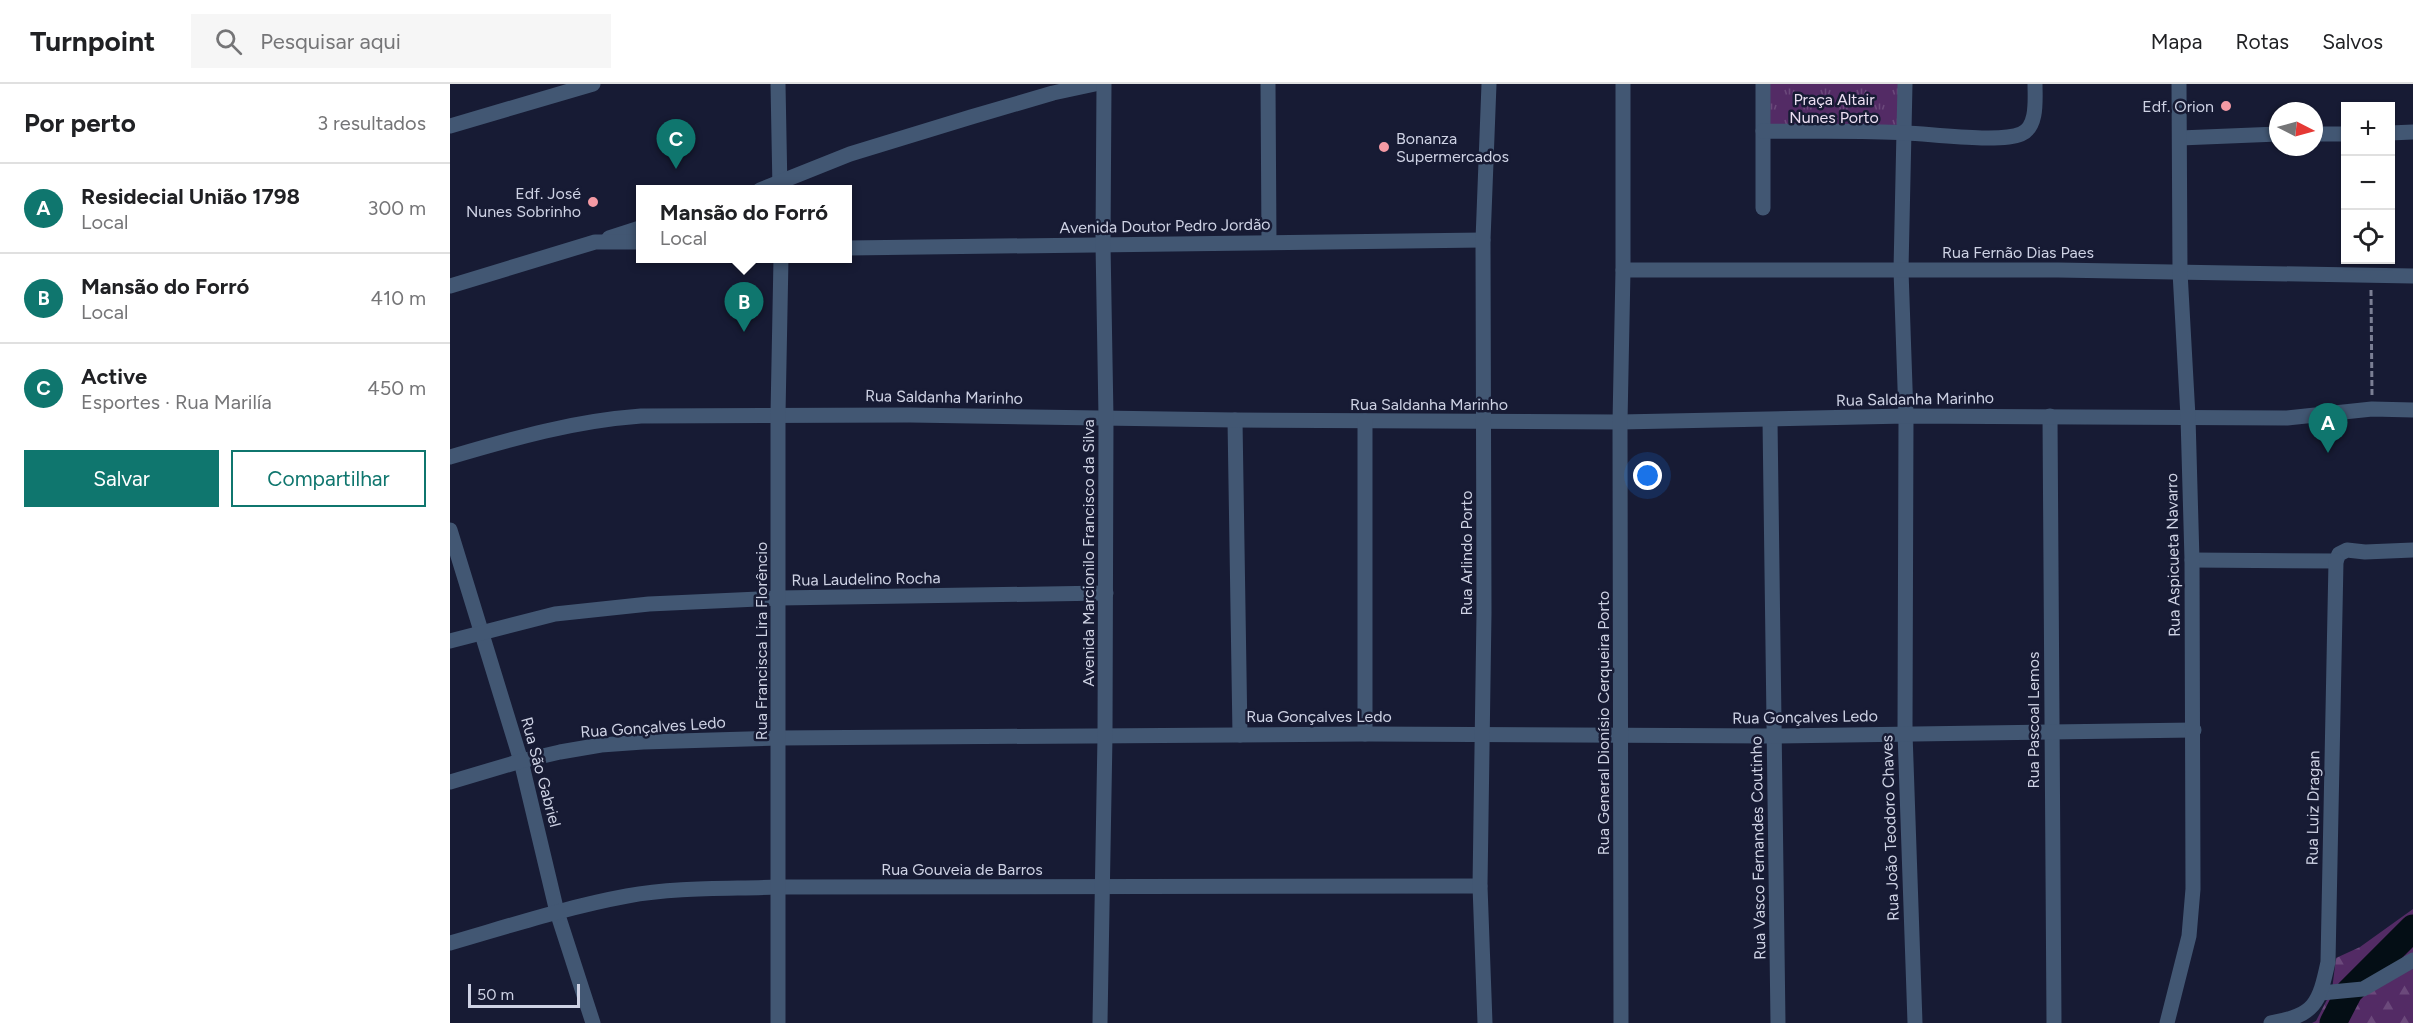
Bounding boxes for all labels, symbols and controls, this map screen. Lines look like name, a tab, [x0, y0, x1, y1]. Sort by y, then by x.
search box	[191, 14, 611, 68]
text: Turnpoint	[30, 24, 155, 58]
icon: search	[212, 25, 245, 58]
text: Pesquisar aqui	[260, 28, 401, 55]
text: Mapa	[2151, 29, 2202, 54]
text: Rotas	[2235, 29, 2289, 54]
text: Salvos	[2322, 29, 2383, 54]
park label: Praça Altair Nunes Porto	[1789, 90, 1879, 127]
place label: Edf. Orion	[2142, 97, 2214, 116]
marker: Edf. Orion	[2219, 99, 2233, 113]
north arrow	[2269, 102, 2323, 156]
map controls	[2341, 102, 2395, 264]
button: +	[2341, 102, 2395, 156]
text: Por perto	[24, 107, 136, 139]
text: 3 resultados	[317, 111, 426, 135]
pin: C	[656, 120, 696, 169]
place label: Bonanza Supermercados	[1396, 129, 1509, 166]
marker: Bonanza Supermercados	[1377, 140, 1391, 154]
button: −	[2341, 156, 2395, 210]
text: Residecial União 1798	[81, 183, 300, 210]
place label: Edf. José Nunes Sobrinho	[466, 184, 581, 221]
popup	[636, 185, 852, 263]
marker: Edf. José Nunes Sobrinho	[586, 195, 600, 209]
text: A	[36, 196, 51, 220]
text: 300 m	[368, 196, 426, 220]
text: Mansão do Forró	[660, 199, 828, 226]
text: Local	[81, 210, 128, 234]
button: locate	[2341, 210, 2395, 264]
street label: Avenida Doutor Pedro Jordão	[1059, 215, 1271, 237]
text: Local	[660, 226, 707, 250]
street label: Rua Fernão Dias Paes	[1942, 243, 2094, 262]
text: Mansão do Forró	[81, 273, 249, 300]
pin: B	[724, 282, 764, 332]
text: B	[37, 286, 50, 310]
text: 410 m	[371, 286, 426, 310]
text: Local	[81, 300, 128, 324]
text: Active	[81, 363, 147, 390]
text: C	[36, 376, 51, 400]
text: 450 m	[367, 376, 426, 400]
street label: Rua Saldanha Marinho	[865, 386, 1023, 408]
street label: Rua Saldanha Marinho	[1836, 388, 1994, 410]
text: Esportes · Rua Marilía	[81, 390, 272, 414]
street label: Rua Saldanha Marinho	[1350, 395, 1508, 414]
pin: A	[2308, 404, 2348, 453]
street label: Avenida Marcionilo Francisco da Silva	[1079, 419, 1098, 687]
button: Salvar	[24, 450, 219, 507]
button: Compartilhar	[231, 450, 426, 507]
your location	[1633, 461, 1662, 490]
street label: Rua Aspicueta Navarro	[2162, 473, 2184, 637]
street label: Rua Arlindo Porto	[1457, 490, 1476, 616]
street label: Rua Francisca Lira Florêncio	[752, 542, 771, 740]
street label: Rua Laudelino Rocha	[791, 568, 941, 590]
street label: Rua General Dionísio Cerqueira Porto	[1594, 591, 1613, 855]
street label: Rua Pascoal Lemos	[2024, 652, 2043, 788]
street label: Rua Gonçalves Ledo	[1732, 706, 1878, 728]
street label: Rua Gonçalves Ledo	[1246, 707, 1392, 726]
street label: Rua Gonçalves Ledo	[580, 712, 726, 742]
street label: Rua São Gabriel	[517, 715, 565, 829]
street label: Rua João Teodoro Chaves	[1877, 735, 1903, 921]
street label: Rua Vasco Fernandes Coutinho	[1747, 736, 1769, 960]
street label: Rua Luiz Dragan	[2302, 750, 2324, 866]
street label: Rua Gouveia de Barros	[881, 860, 1043, 879]
scale bar	[468, 981, 580, 1008]
text: 50 m	[477, 985, 514, 1004]

